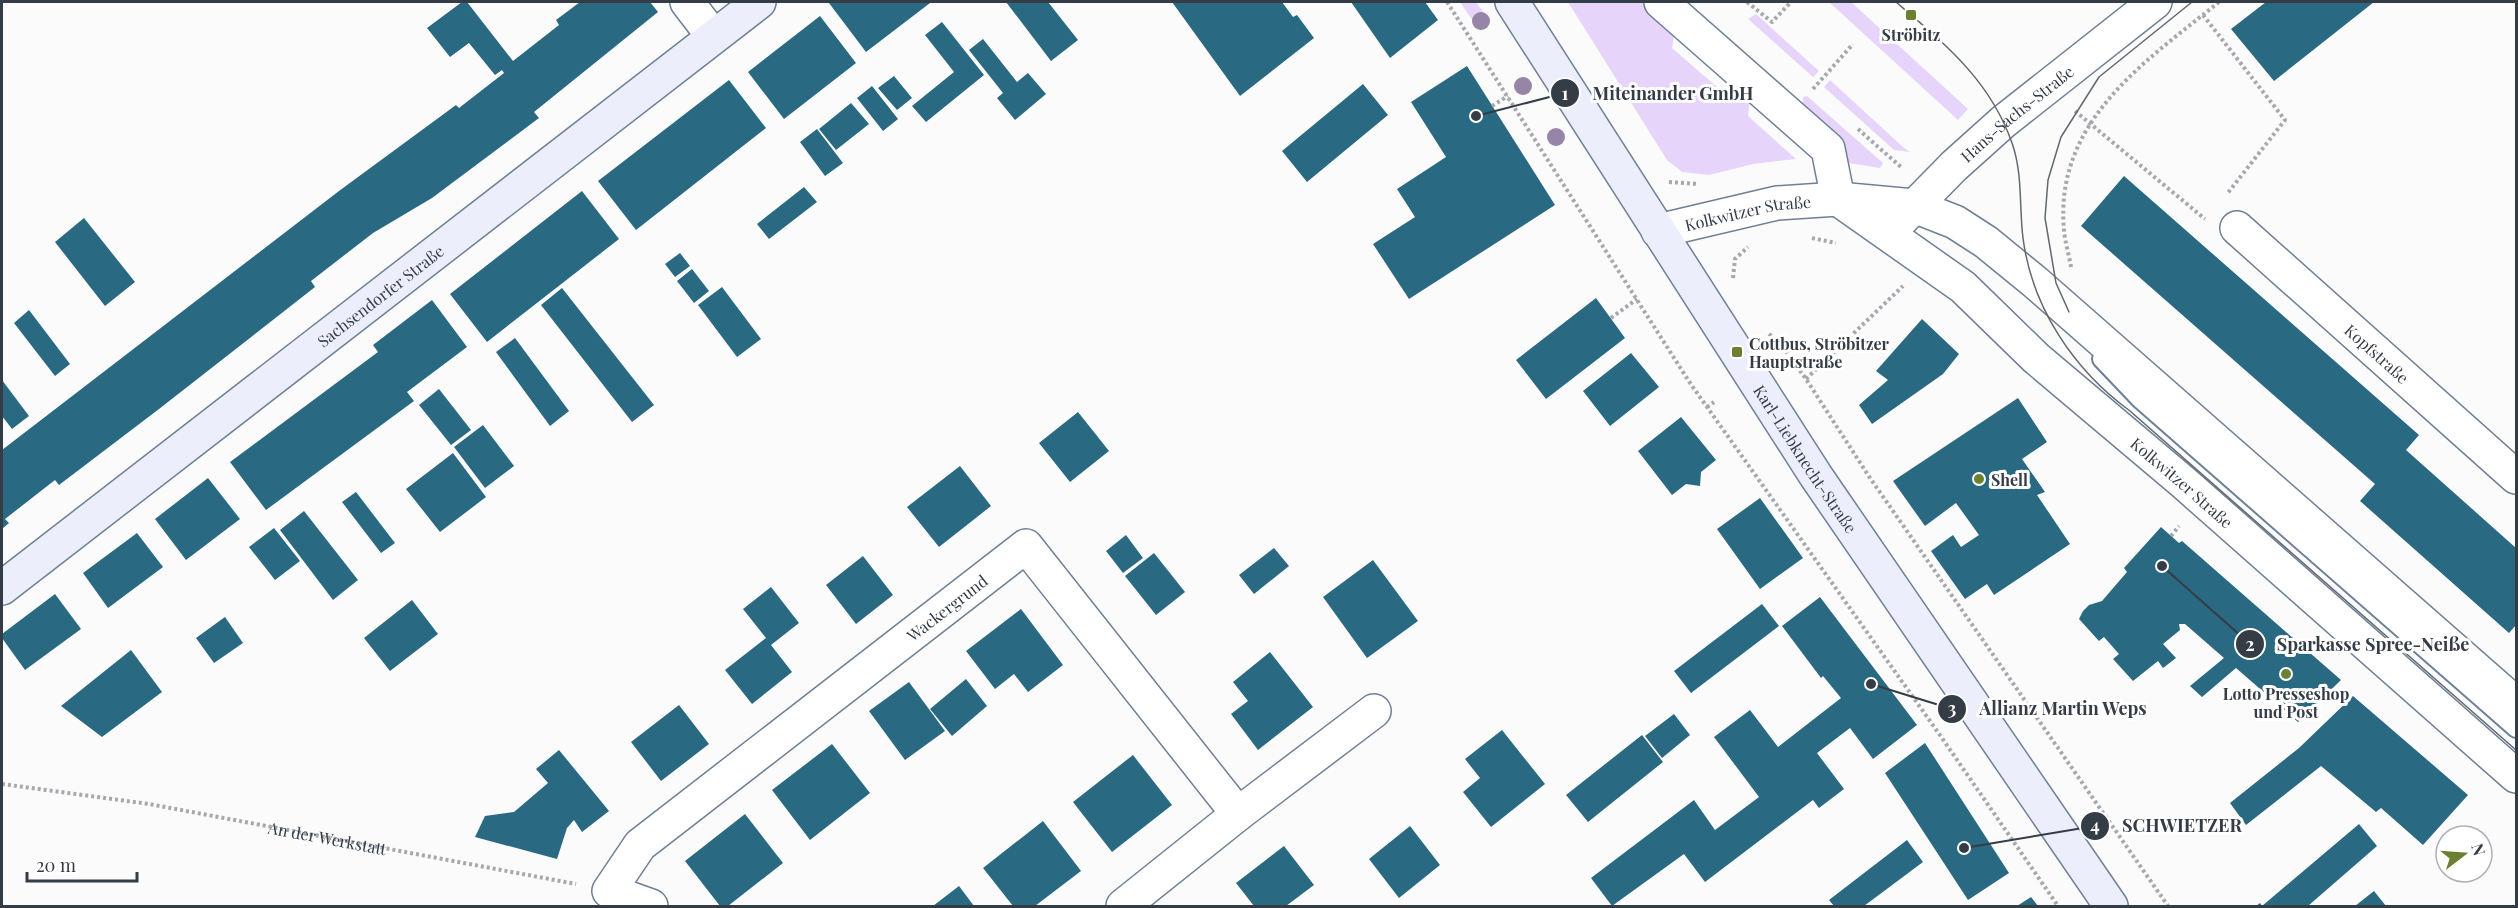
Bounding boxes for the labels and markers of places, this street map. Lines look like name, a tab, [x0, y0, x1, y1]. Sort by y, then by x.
marker: Ströbitz	[1904, 8, 1918, 22]
place label: Ströbitz	[1882, 24, 1941, 45]
callout: Miteinander GmbH	[1550, 75, 1765, 111]
place label: Cottbus, Ströbitzer Hauptstraße	[1749, 333, 1890, 372]
marker: Cottbus, Ströbitzer Hauptstraße	[1730, 345, 1744, 359]
place label: Shell	[1991, 469, 2028, 490]
marker: Shell	[1972, 472, 1986, 486]
callout: Sparkasse Spree-Neiße	[2235, 626, 2481, 662]
marker: Lotto Presseshop und Post	[2279, 667, 2293, 681]
place label: Lotto Presseshop und Post	[2223, 683, 2349, 722]
callout: Allianz Martin Weps	[1937, 691, 2159, 727]
callout: SCHWIETZER	[2080, 808, 2254, 844]

